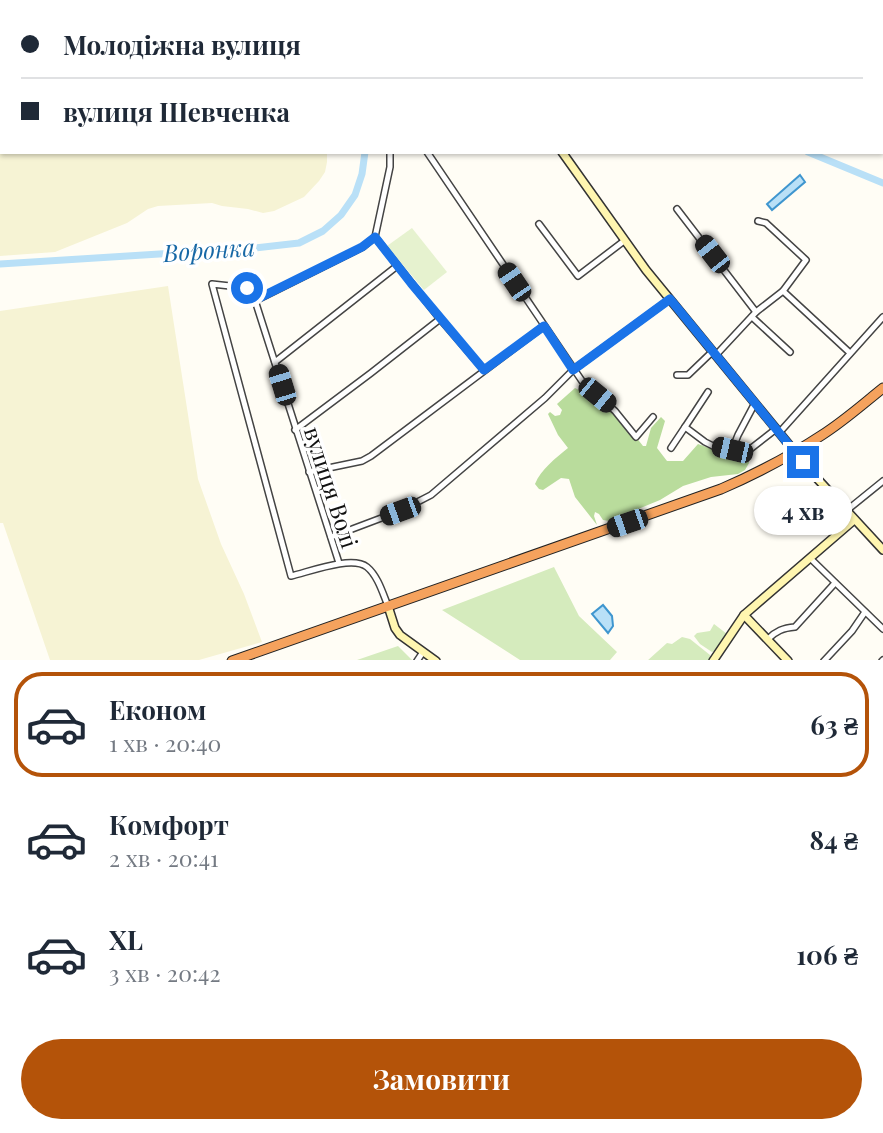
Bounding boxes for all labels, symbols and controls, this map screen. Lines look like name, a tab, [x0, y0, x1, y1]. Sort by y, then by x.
text: Молодіжна вулиця	[63, 27, 301, 62]
text: вулиця Шевченка	[63, 94, 290, 129]
water label: Воронка	[161, 230, 256, 268]
car	[691, 231, 734, 277]
car	[494, 259, 535, 305]
route start	[231, 272, 263, 304]
car	[266, 362, 299, 408]
car	[575, 374, 620, 416]
street label: вулиця Волі	[298, 422, 366, 552]
car	[710, 435, 755, 465]
route end	[787, 446, 819, 478]
callout: 4 хв	[754, 486, 852, 536]
car	[377, 494, 424, 528]
text: 4 хв	[782, 495, 824, 526]
car	[604, 506, 651, 540]
text: Економ	[109, 692, 206, 727]
icon: car	[25, 693, 88, 756]
text: 63 ₴	[810, 707, 858, 742]
text: 1 хв · 20:40	[109, 727, 221, 758]
text: Комфорт	[109, 807, 229, 842]
icon: car	[25, 808, 88, 871]
text: 84 ₴	[809, 822, 858, 857]
text: 2 хв · 20:41	[109, 842, 219, 873]
text: XL	[109, 922, 143, 957]
icon: car	[25, 923, 88, 986]
text: 106 ₴	[796, 937, 858, 972]
text: 3 хв · 20:42	[109, 957, 220, 988]
button: Замовити	[21, 1039, 862, 1119]

